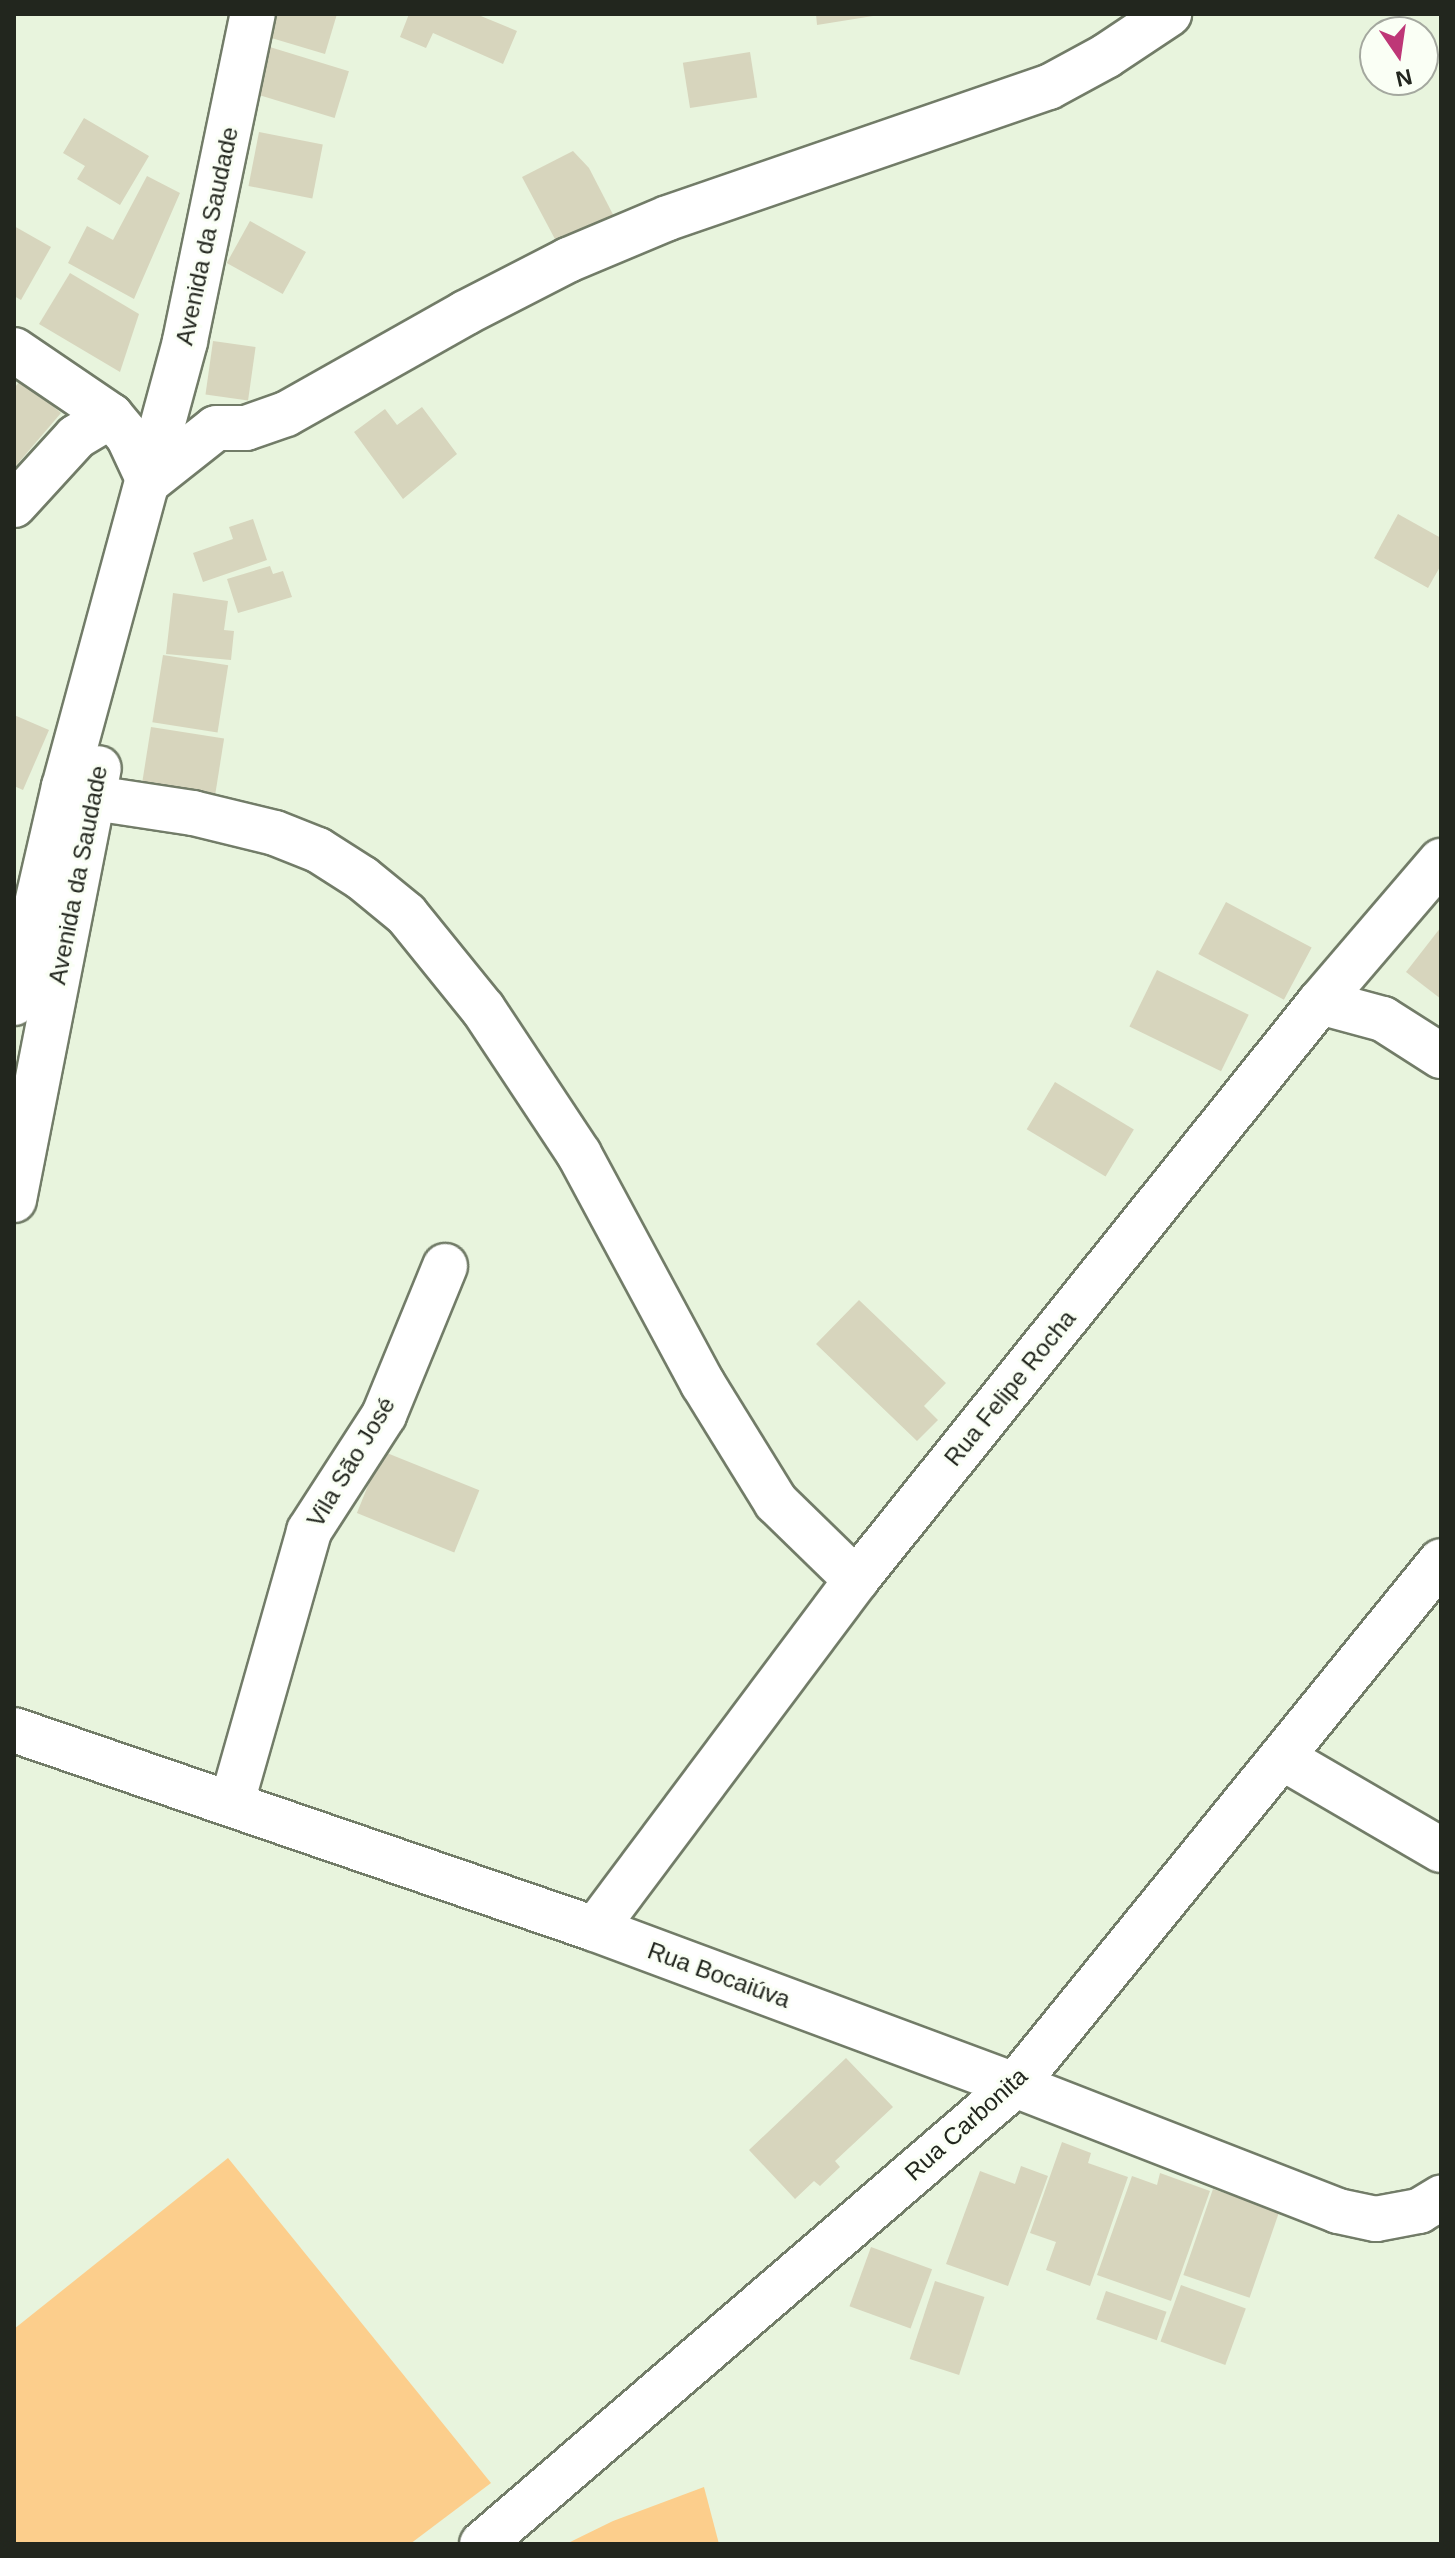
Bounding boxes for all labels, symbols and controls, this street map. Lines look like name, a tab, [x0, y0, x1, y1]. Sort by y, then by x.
north arrow	[1359, 16, 1439, 96]
text: N	[1394, 64, 1415, 92]
street label: Avenida da Saudade	[170, 124, 244, 348]
street label: Avenida da Saudade	[43, 763, 113, 987]
street label: Rua Felipe Rocha	[938, 1304, 1082, 1472]
street label: Vila São José	[301, 1392, 401, 1532]
street label: Rua Bocaiúva	[644, 1936, 794, 2014]
street label: Rua Carbonita	[899, 2062, 1033, 2186]

